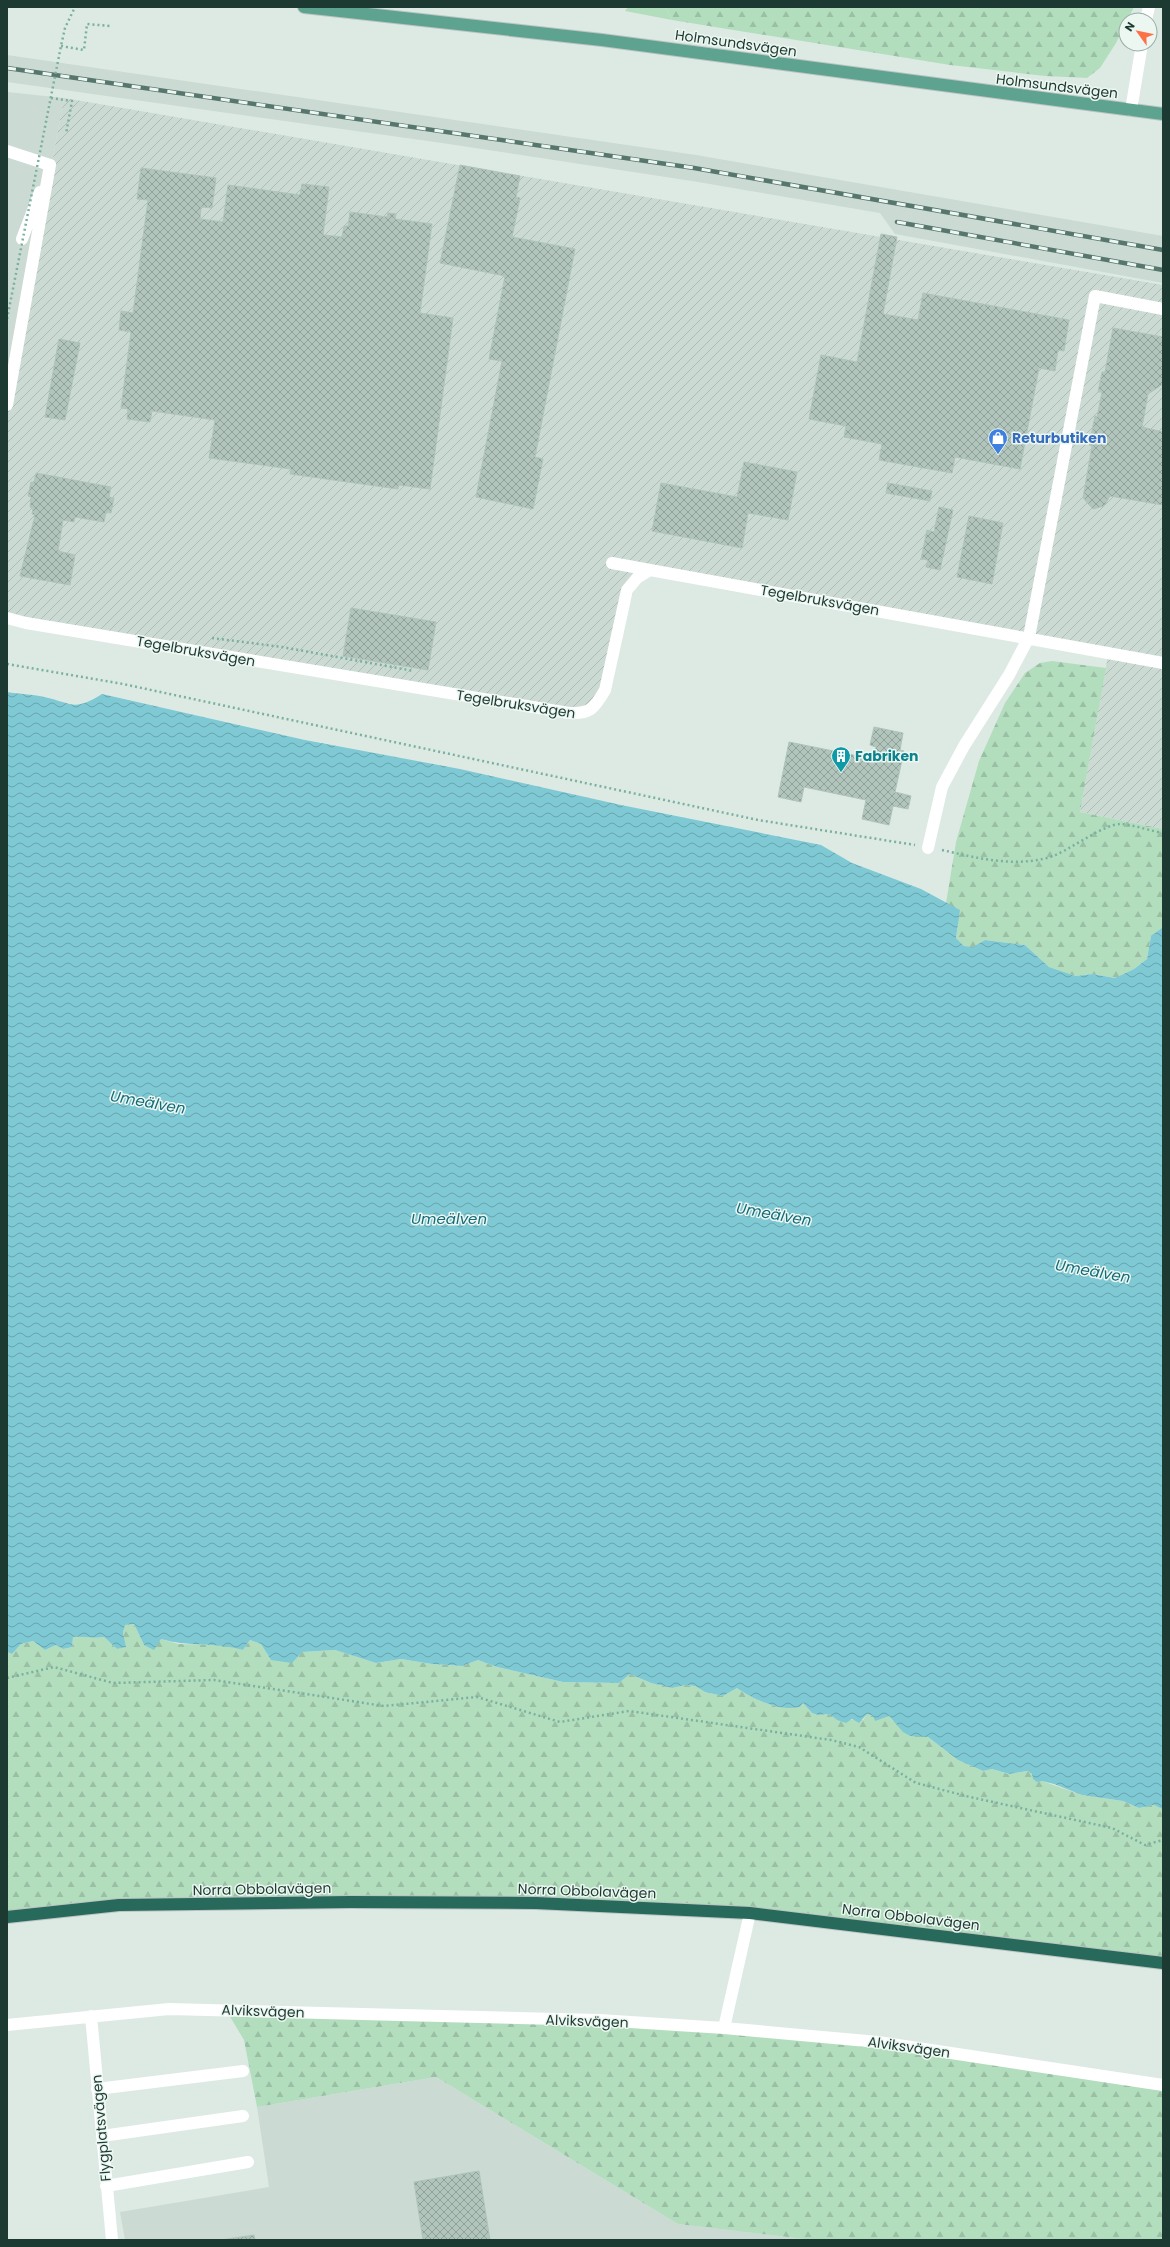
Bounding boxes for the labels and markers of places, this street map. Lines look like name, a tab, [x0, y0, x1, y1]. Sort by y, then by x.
shop icon: Returbutiken	[987, 427, 1009, 455]
place label: Returbutiken	[1012, 428, 1106, 448]
building icon: Fabriken	[830, 745, 852, 773]
place label: Fabriken	[855, 746, 919, 766]

